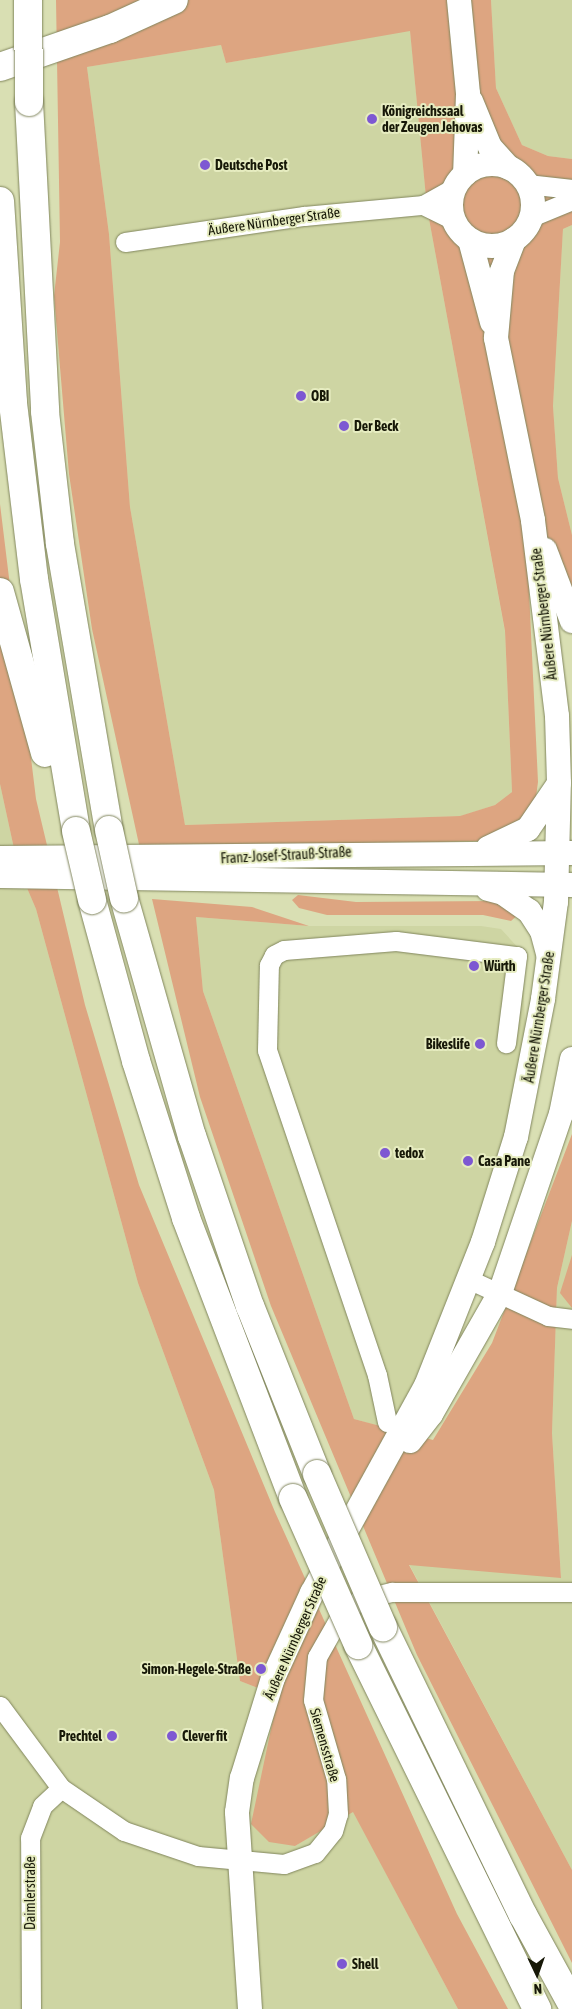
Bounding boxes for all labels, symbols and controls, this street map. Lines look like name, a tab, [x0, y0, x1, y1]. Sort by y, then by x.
place label: Königreichssaal der Zeugen Jehovas	[382, 103, 482, 136]
marker: Königreichssaal der Zeugen Jehovas	[366, 113, 378, 125]
place label: Deutsche Post	[215, 157, 287, 173]
marker: Deutsche Post	[199, 159, 211, 171]
street label: Äußere Nürnberger Straße	[207, 203, 341, 239]
place label: OBI	[311, 388, 329, 404]
marker: OBI	[295, 390, 307, 402]
place label: Der Beck	[354, 418, 399, 434]
marker: Der Beck	[338, 420, 350, 432]
street label: Äußere Nürnberger Straße	[528, 547, 560, 681]
street label: Franz-Josef-Strauß-Straße	[220, 843, 352, 867]
street label: Äußere Nürnberger Straße	[520, 950, 558, 1084]
place label: Würth	[484, 958, 516, 974]
marker: Würth	[468, 960, 480, 972]
place label: Bikeslife	[426, 1036, 470, 1052]
marker: Bikeslife	[474, 1038, 486, 1050]
place label: tedox	[395, 1145, 424, 1161]
marker: tedox	[379, 1147, 391, 1159]
place label: Casa Pane	[478, 1153, 530, 1169]
marker: Casa Pane	[462, 1155, 474, 1167]
street label: Äußere Nürnberger Straße	[260, 1574, 330, 1702]
place label: Simon-Hegele-Straße	[142, 1661, 251, 1677]
marker: Simon-Hegele-Straße	[255, 1663, 267, 1675]
street label: Siemensstraße	[306, 1706, 344, 1784]
place label: Prechtel	[59, 1728, 102, 1744]
place label: Clever fit	[182, 1728, 227, 1744]
marker: Prechtel	[106, 1730, 118, 1742]
marker: Clever fit	[166, 1730, 178, 1742]
street label: Daimlerstraße	[22, 1856, 38, 1930]
north arrow	[512, 1949, 562, 1999]
place label: Shell	[352, 1956, 378, 1972]
marker: Shell	[336, 1958, 348, 1970]
text: N	[533, 1981, 542, 1997]

